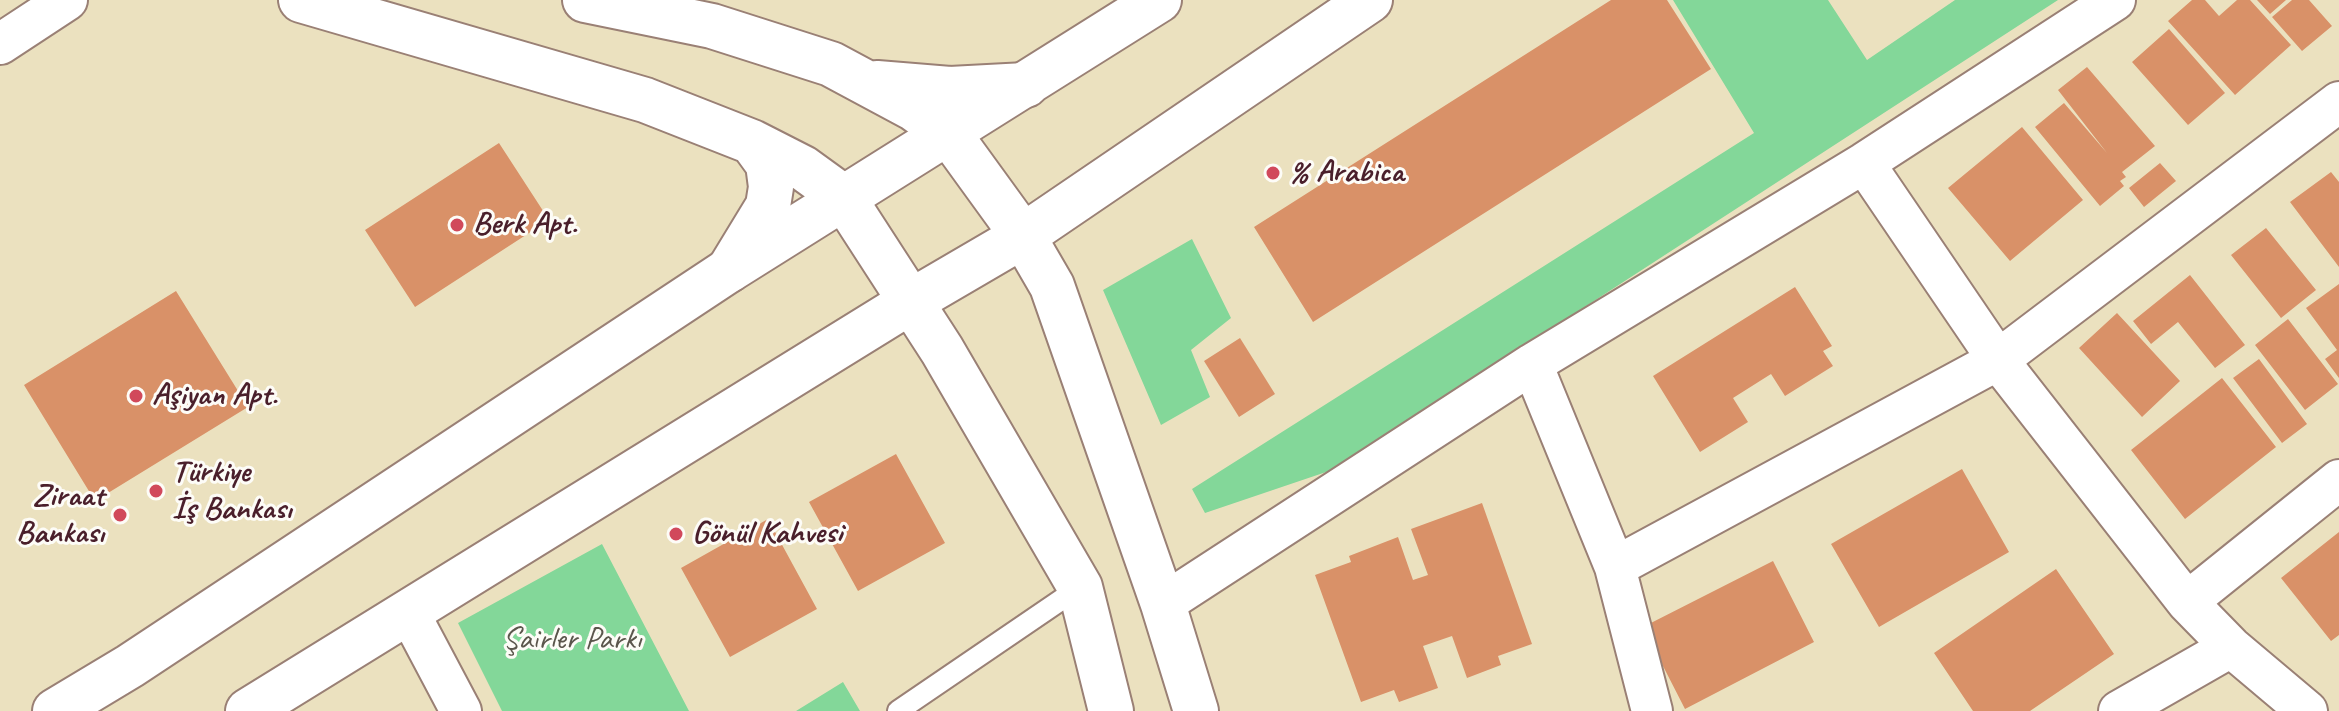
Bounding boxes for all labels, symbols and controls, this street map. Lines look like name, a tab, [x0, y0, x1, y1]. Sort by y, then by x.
place label: % Arabica	[1289, 154, 1404, 192]
marker: % Arabica	[1264, 164, 1282, 182]
place label: Berk Apt.	[473, 206, 577, 244]
marker: Berk Apt.	[448, 216, 466, 234]
place label: Aşiyan Apt.	[152, 377, 277, 415]
marker: Aşiyan Apt.	[127, 387, 145, 405]
place label: Türkiye İş Bankası	[172, 454, 291, 529]
place label: Ziraat Bankası	[16, 478, 104, 553]
marker: Türkiye İş Bankası	[147, 482, 165, 500]
marker: Ziraat Bankası	[111, 506, 129, 524]
place label: Gönül Kahvesi	[692, 515, 842, 553]
marker: Gönül Kahvesi	[667, 525, 685, 543]
park label: Şairler Parkı	[503, 621, 641, 659]

